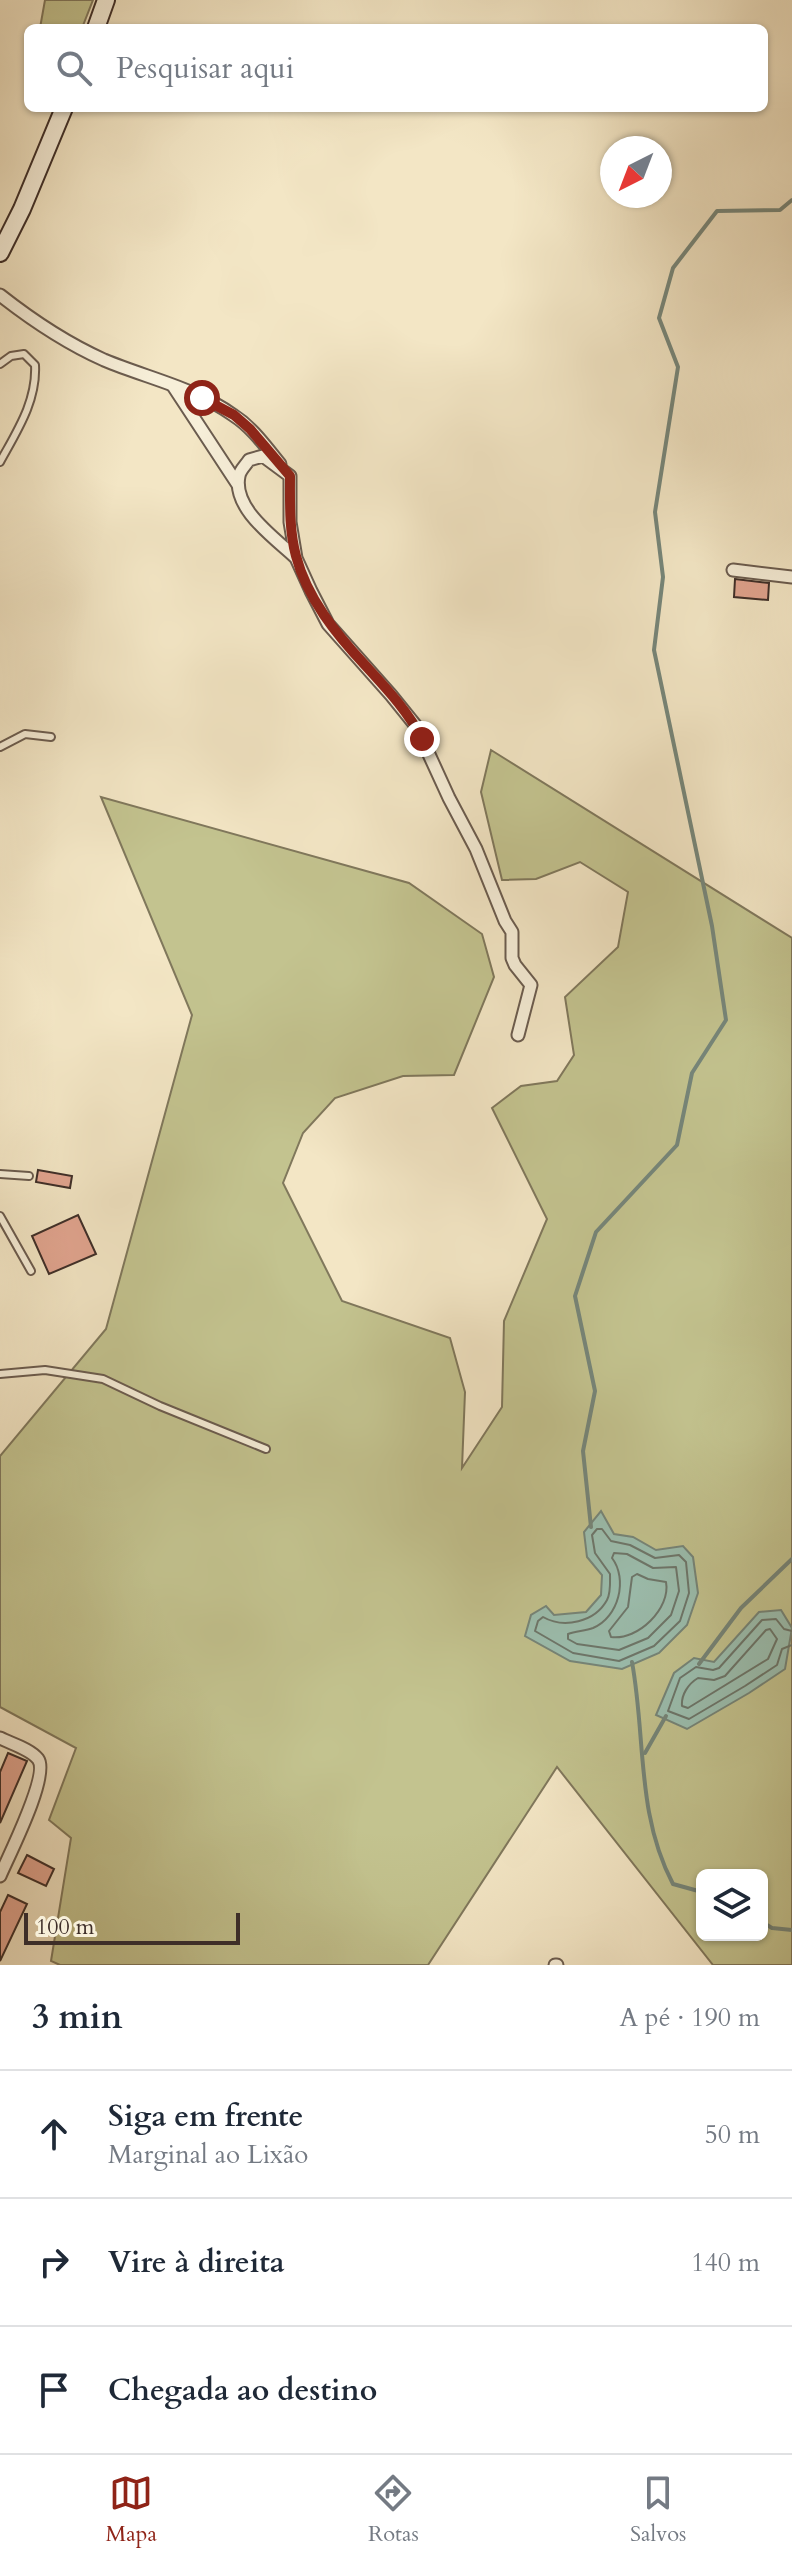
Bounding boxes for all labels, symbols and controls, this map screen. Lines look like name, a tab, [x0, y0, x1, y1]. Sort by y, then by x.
search box	[24, 24, 768, 112]
icon: search	[52, 46, 96, 90]
text: Pesquisar aqui	[116, 48, 294, 89]
north arrow	[600, 136, 672, 208]
route start	[184, 380, 220, 416]
route end	[404, 721, 440, 757]
map controls	[696, 1869, 768, 1941]
button: layers	[696, 1869, 768, 1941]
scale bar	[24, 1909, 240, 1945]
text: 100 m	[36, 1912, 94, 1942]
text: 3 min	[32, 1994, 123, 2040]
text: A pé · 190 m	[619, 2000, 760, 2035]
text: Siga em frente	[108, 2096, 303, 2137]
icon: ahead	[32, 2112, 76, 2156]
text: 50 m	[704, 2117, 760, 2152]
text: Marginal ao Lixão	[108, 2137, 308, 2172]
icon: right	[32, 2240, 76, 2284]
text: Vire à direita	[108, 2242, 285, 2283]
text: 140 m	[691, 2245, 760, 2280]
icon: arrive	[32, 2368, 76, 2412]
text: Chegada ao destino	[108, 2370, 377, 2411]
tab: Mapa	[106, 2471, 157, 2549]
tab: Rotas	[368, 2471, 419, 2549]
tab: Salvos	[630, 2471, 686, 2549]

